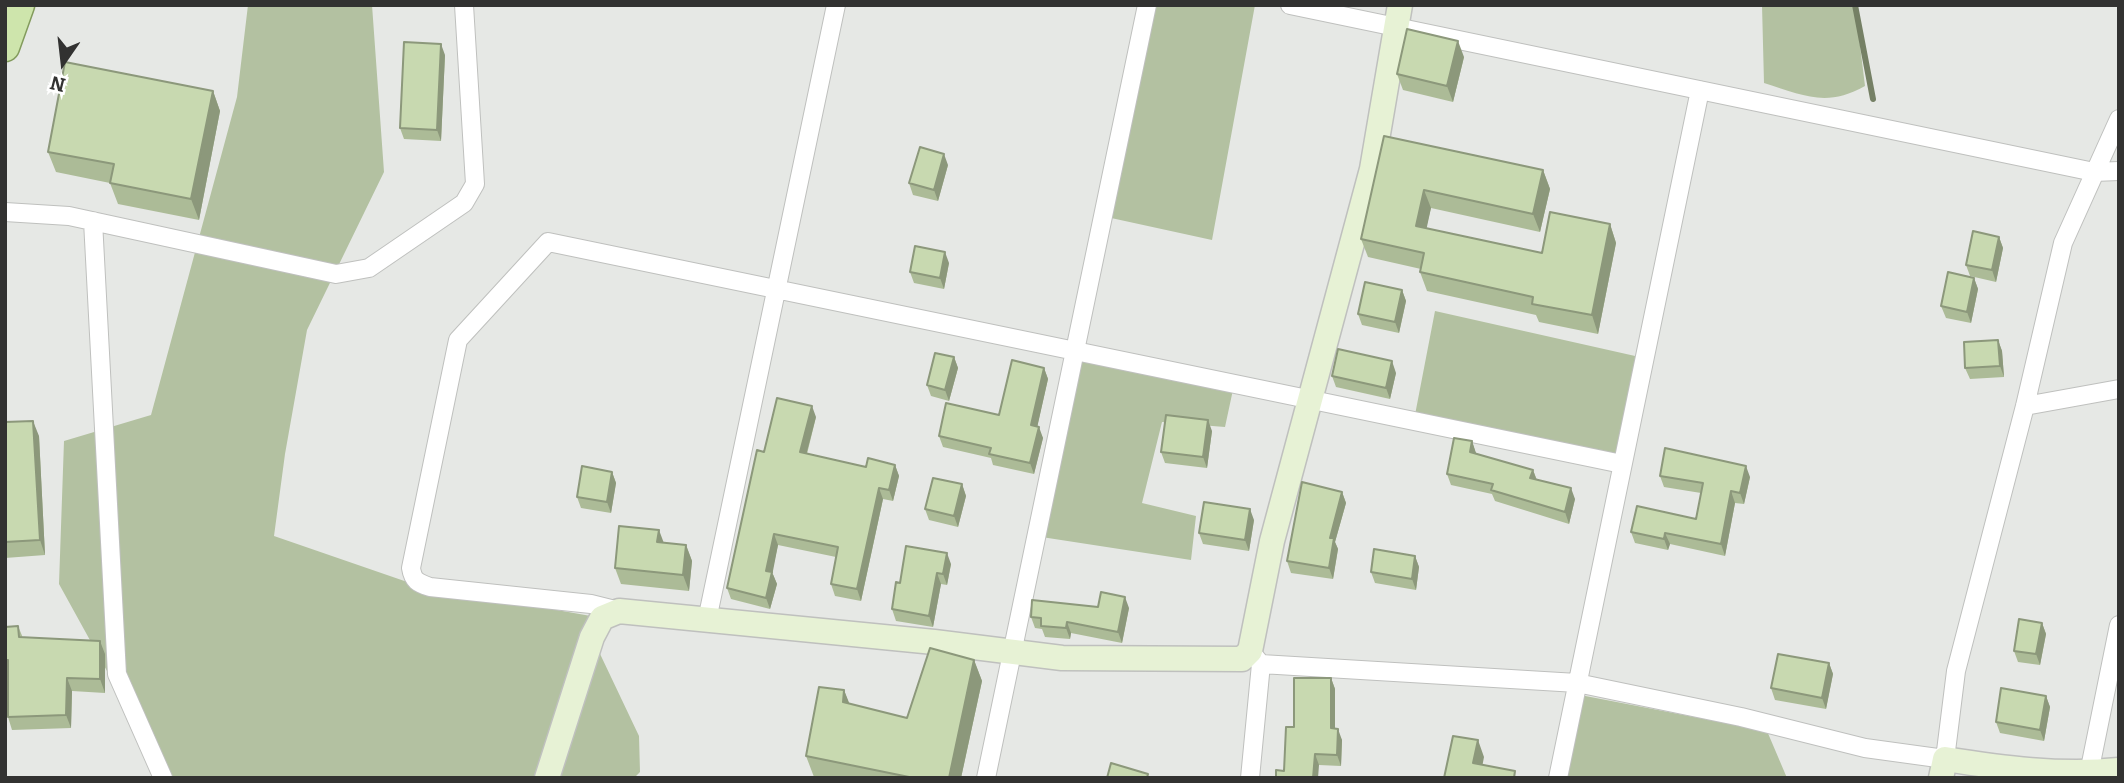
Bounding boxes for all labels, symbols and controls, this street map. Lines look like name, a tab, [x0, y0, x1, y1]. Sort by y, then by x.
north arrow	[28, 28, 98, 98]
text: N	[48, 71, 68, 97]

